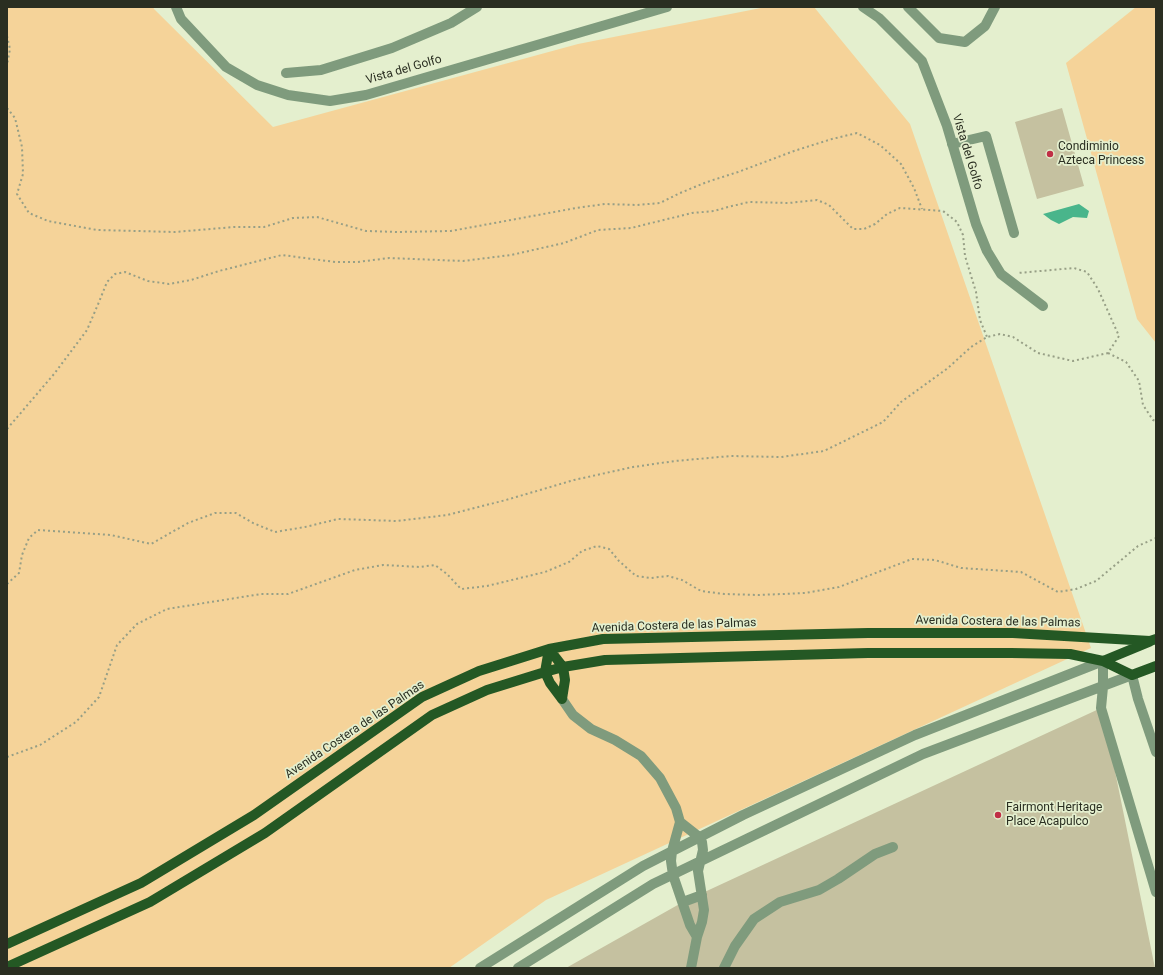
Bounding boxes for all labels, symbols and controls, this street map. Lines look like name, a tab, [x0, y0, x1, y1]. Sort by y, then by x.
street label: Vista del Golfo	[364, 52, 444, 88]
street label: Vista del Golfo	[949, 113, 985, 191]
place label: Condiminio Azteca Princess	[1058, 140, 1144, 168]
marker: Condiminio Azteca Princess	[1045, 149, 1055, 159]
street label: Avenida Costera de las Palmas	[915, 613, 1081, 631]
street label: Avenida Costera de las Palmas	[591, 616, 757, 636]
street label: Avenida Costera de las Palmas	[283, 678, 427, 782]
place label: Fairmont Heritage Place Acapulco	[1006, 801, 1102, 829]
marker: Fairmont Heritage Place Acapulco	[993, 810, 1003, 820]

